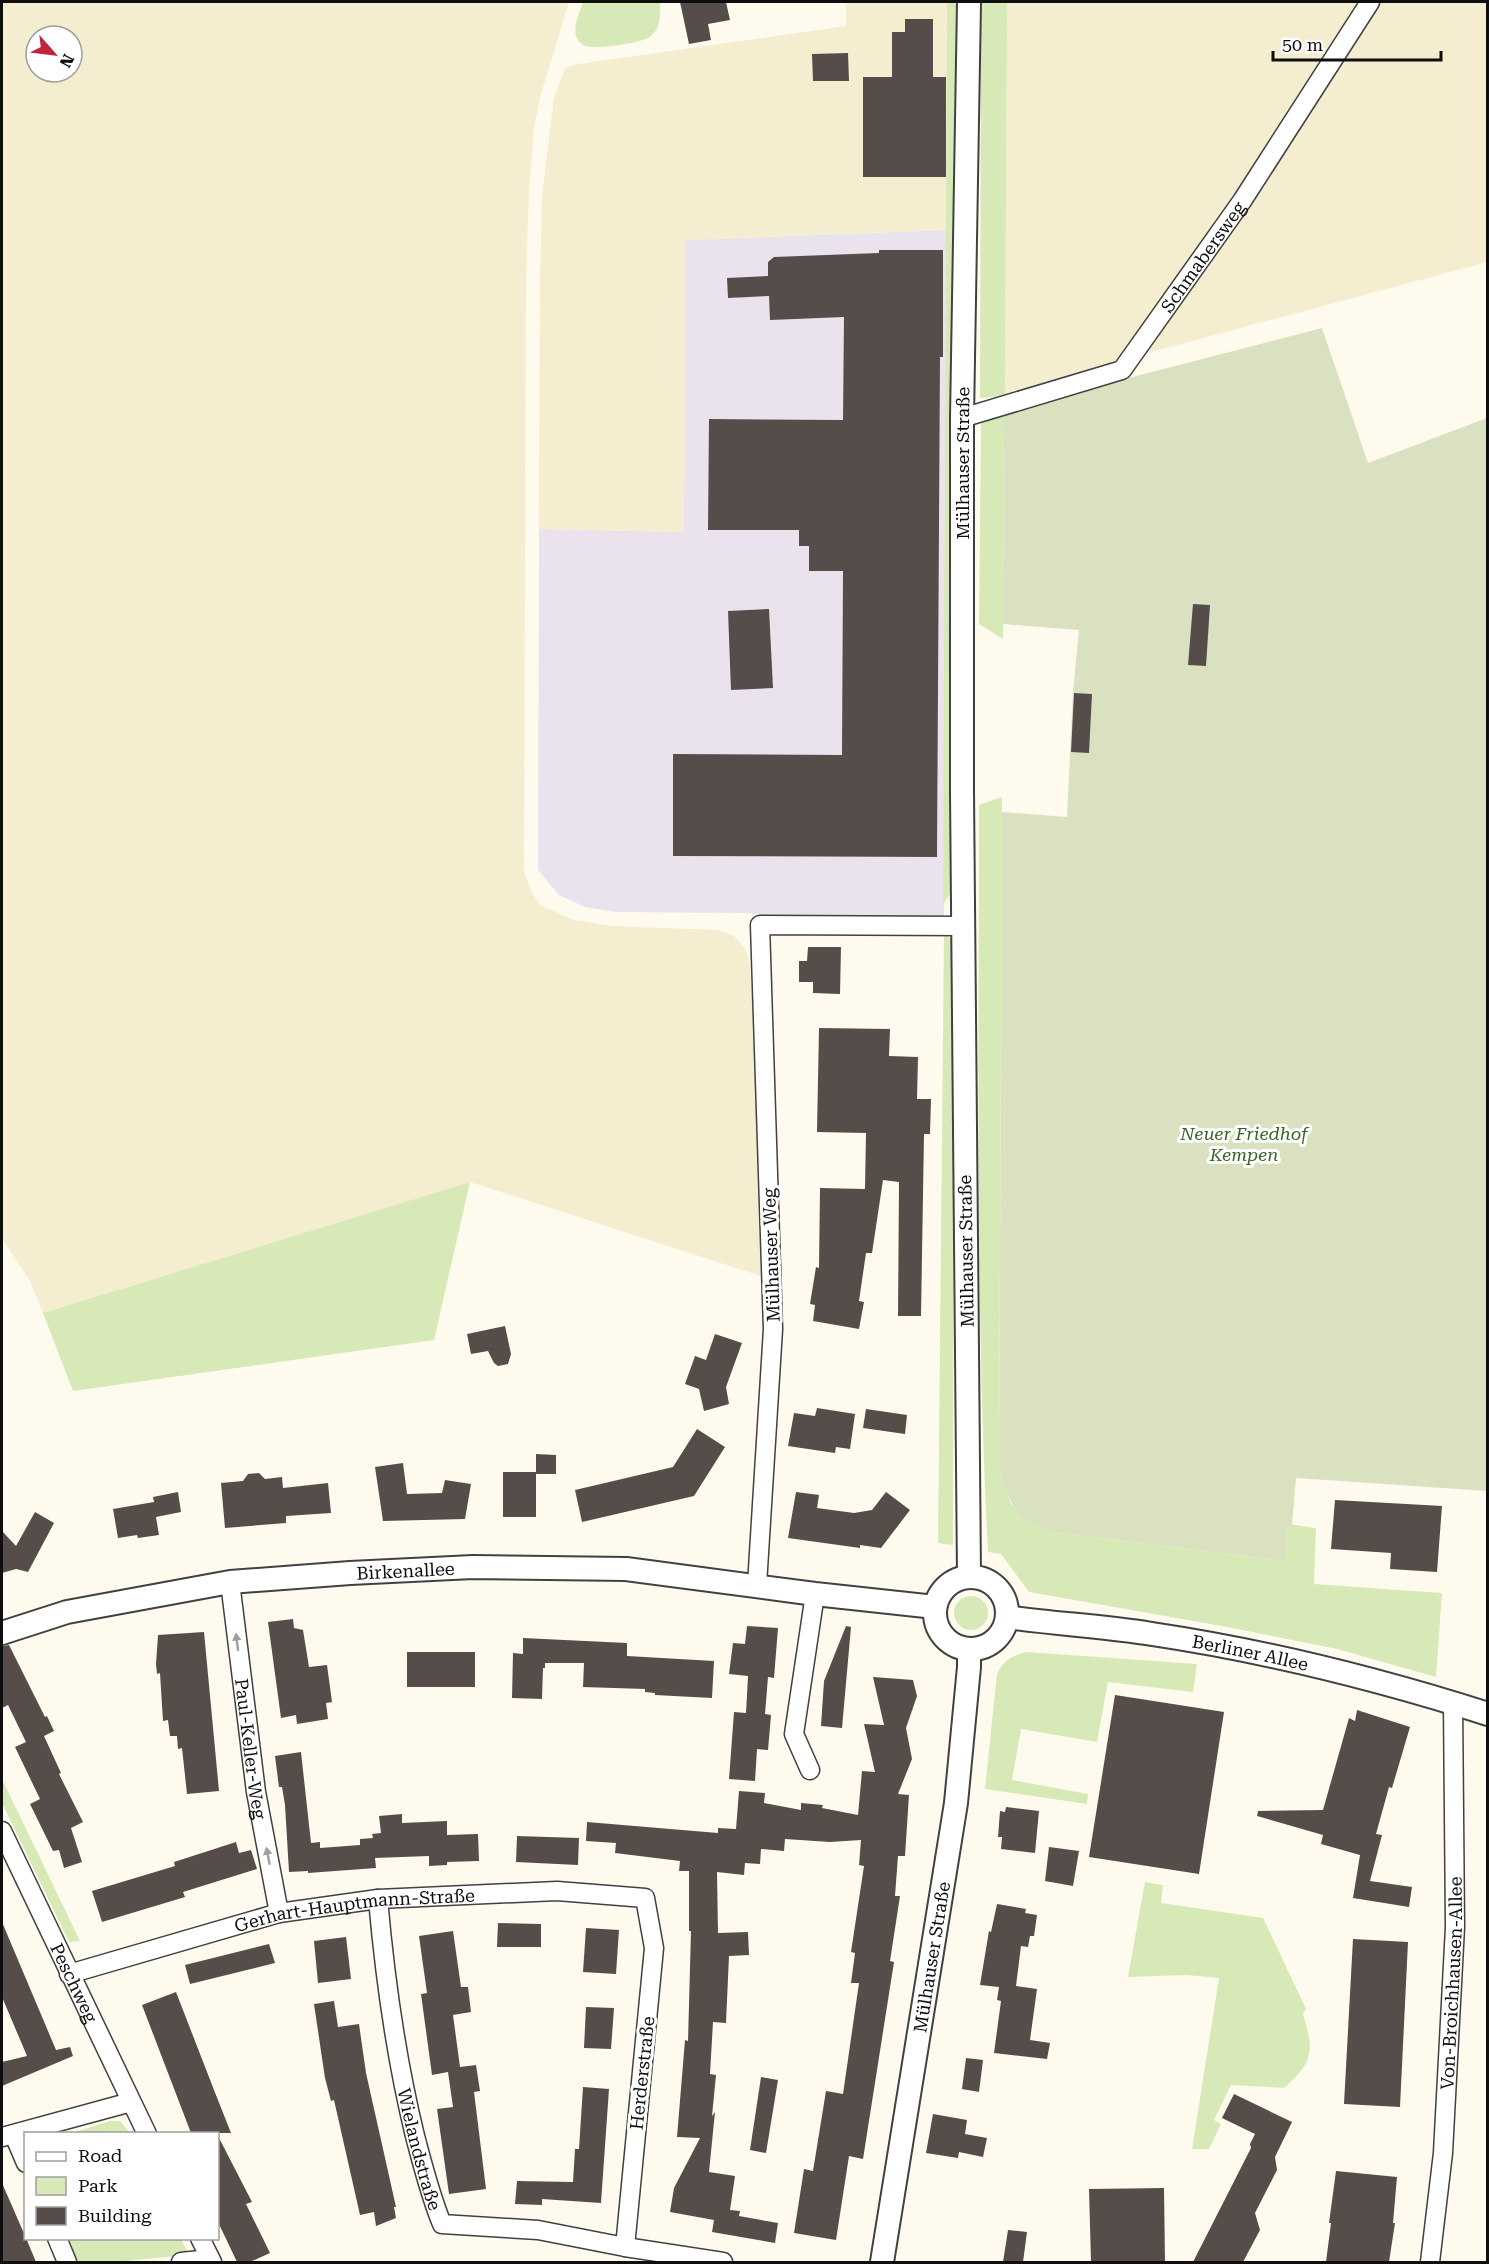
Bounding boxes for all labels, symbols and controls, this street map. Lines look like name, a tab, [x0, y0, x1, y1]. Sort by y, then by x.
north arrow	[24, 24, 84, 84]
scale bar	[1273, 24, 1441, 62]
text: 50 m	[1282, 34, 1323, 55]
text: N	[56, 51, 78, 71]
street label: Schmabersweg	[1156, 196, 1249, 316]
street label: Mülhauser Straße	[952, 386, 973, 539]
park label: Neuer Friedhof Kempen	[1179, 1123, 1310, 1165]
street label: Mülhauser Straße	[954, 1174, 978, 1327]
street label: Mülhauser Weg	[758, 1187, 784, 1322]
street label: Birkenallee	[356, 1557, 455, 1583]
street label: Berliner Allee	[1191, 1630, 1311, 1674]
one-way arrow	[233, 1633, 242, 1652]
street label: Paul-Keller-Weg	[232, 1677, 272, 1821]
one-way arrow	[263, 1846, 272, 1865]
street label: Von-Broichhausen-Allee	[1436, 1876, 1466, 2090]
street label: Mülhauser Straße	[909, 1880, 954, 2034]
street label: Gerhart-Hauptmann-Straße	[232, 1884, 475, 1936]
street label: Peschweg	[47, 1939, 103, 2026]
street label: Herderstraße	[626, 2015, 658, 2131]
street label: Wielandstraße	[394, 2086, 446, 2213]
legend	[24, 2132, 219, 2240]
text: Road	[78, 2145, 123, 2166]
text: Park	[78, 2175, 118, 2196]
text: Building	[78, 2205, 152, 2226]

